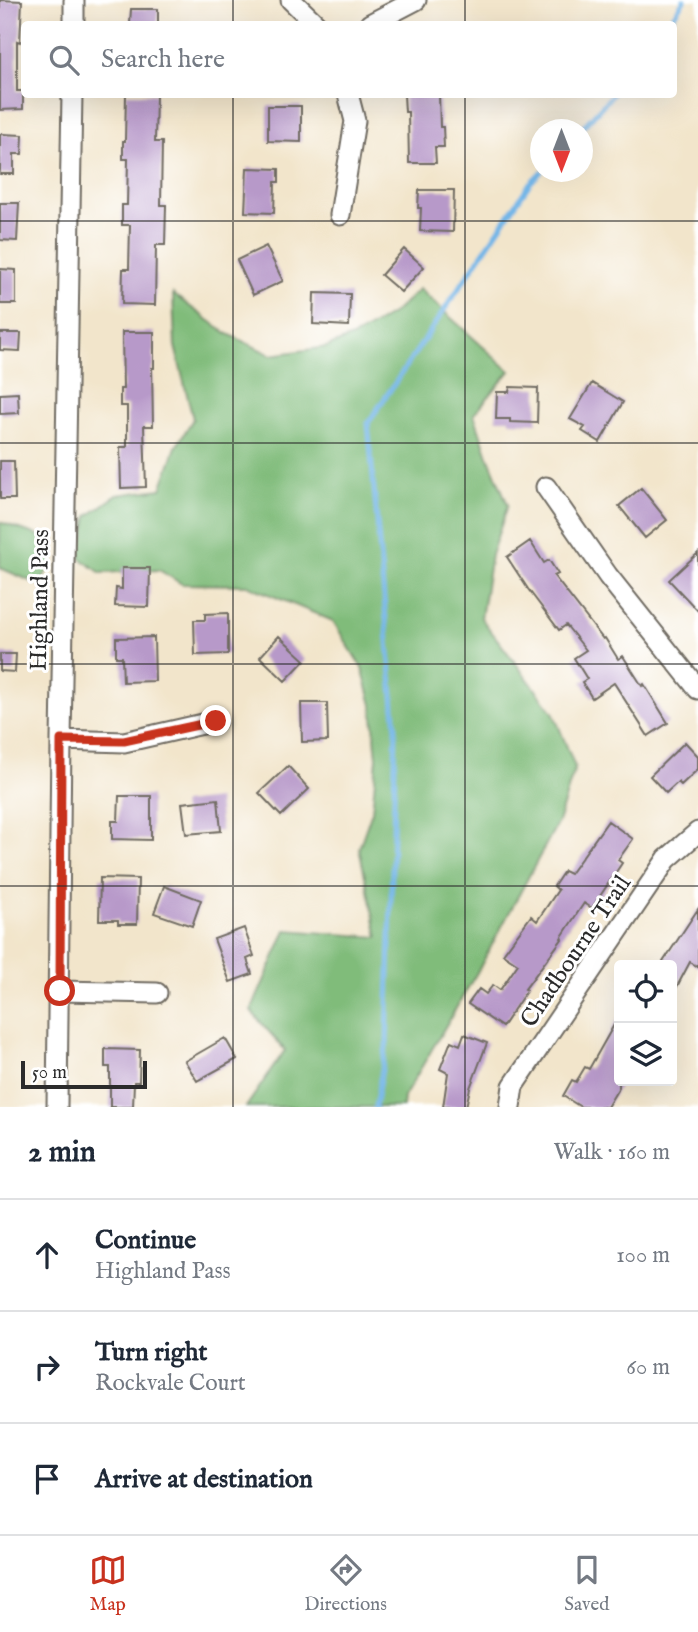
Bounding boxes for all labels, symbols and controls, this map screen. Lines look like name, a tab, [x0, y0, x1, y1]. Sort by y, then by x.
search box	[21, 21, 677, 98]
icon: search	[45, 41, 83, 79]
text: Search here	[101, 43, 225, 76]
north arrow	[530, 119, 593, 182]
street label: Highland Pass	[24, 529, 57, 671]
route end	[200, 705, 231, 736]
street label: Chadbourne Trail	[514, 869, 639, 1034]
map controls	[614, 960, 677, 1086]
button: locate	[614, 960, 677, 1023]
route start	[44, 975, 75, 1006]
button: layers	[614, 1023, 677, 1086]
scale bar	[21, 1058, 147, 1090]
text: 50 m	[32, 1061, 67, 1085]
text: 2 min	[28, 1134, 96, 1172]
text: Walk · 160 m	[553, 1138, 670, 1167]
text: Continue	[95, 1224, 196, 1257]
icon: ahead	[28, 1236, 66, 1274]
text: 100 m	[616, 1241, 670, 1270]
text: Highland Pass	[95, 1257, 231, 1286]
text: Turn right	[95, 1336, 208, 1369]
icon: right	[28, 1348, 66, 1386]
text: 60 m	[626, 1353, 670, 1382]
text: Rockvale Court	[95, 1369, 246, 1398]
icon: arrive	[28, 1460, 66, 1498]
text: Arrive at destination	[95, 1463, 313, 1496]
tab: Map	[89, 1551, 127, 1617]
tab: Directions	[304, 1551, 387, 1617]
tab: Saved	[564, 1551, 609, 1617]

